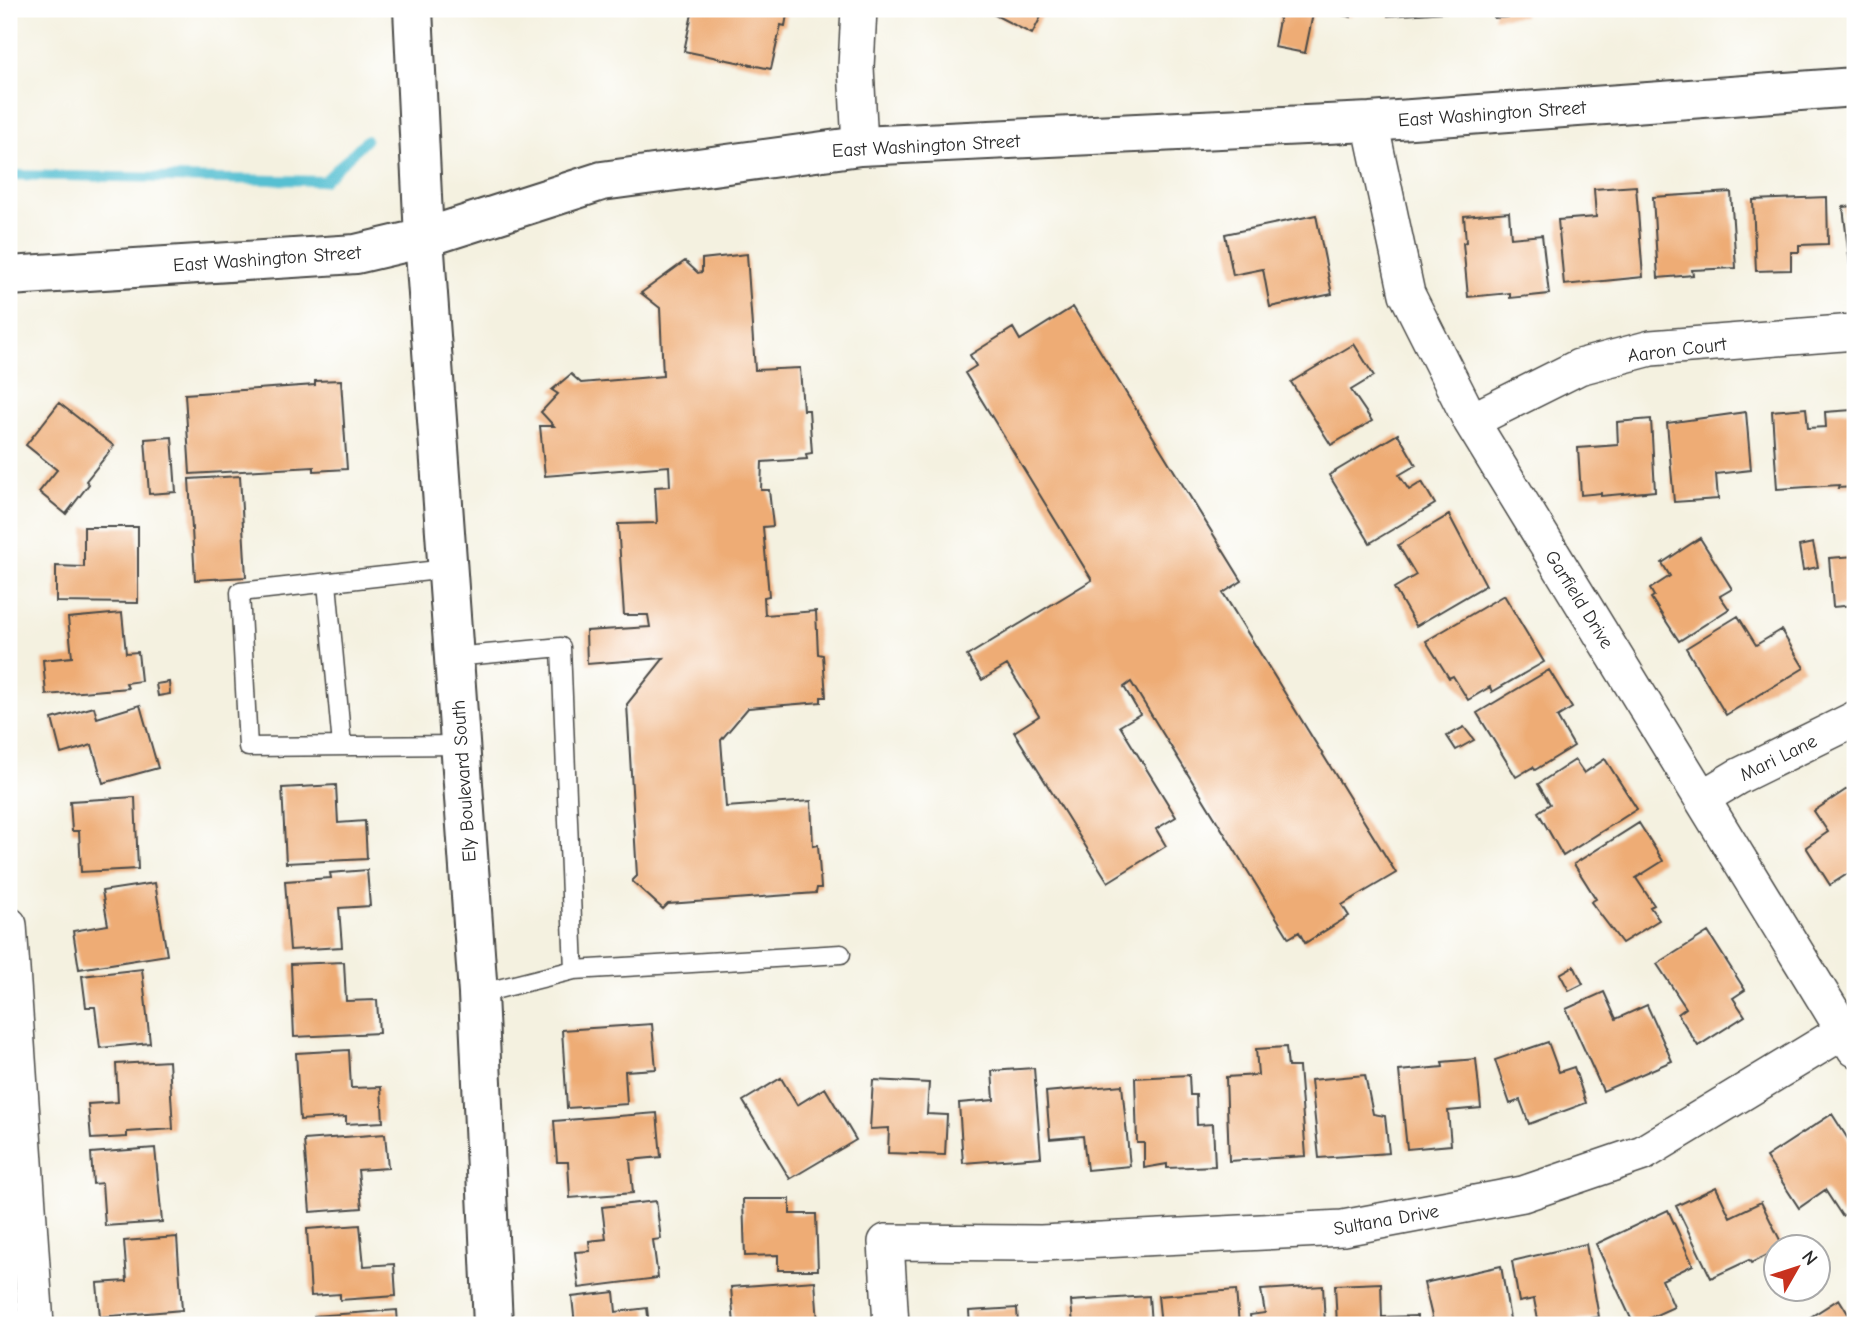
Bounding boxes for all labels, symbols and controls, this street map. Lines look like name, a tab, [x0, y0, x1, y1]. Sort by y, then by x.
street label: East Washington Street	[1397, 96, 1587, 132]
street label: East Washington Street	[831, 130, 1021, 162]
street label: East Washington Street	[172, 241, 362, 277]
street label: Aaron Court	[1626, 333, 1728, 367]
street label: Garfield Drive	[1540, 546, 1618, 653]
street label: Ely Boulevard South	[447, 699, 481, 863]
street label: Mari Lane	[1736, 730, 1821, 786]
street label: Sultana Drive	[1332, 1200, 1441, 1240]
north arrow	[1762, 1232, 1832, 1302]
text: N	[1797, 1246, 1822, 1270]

